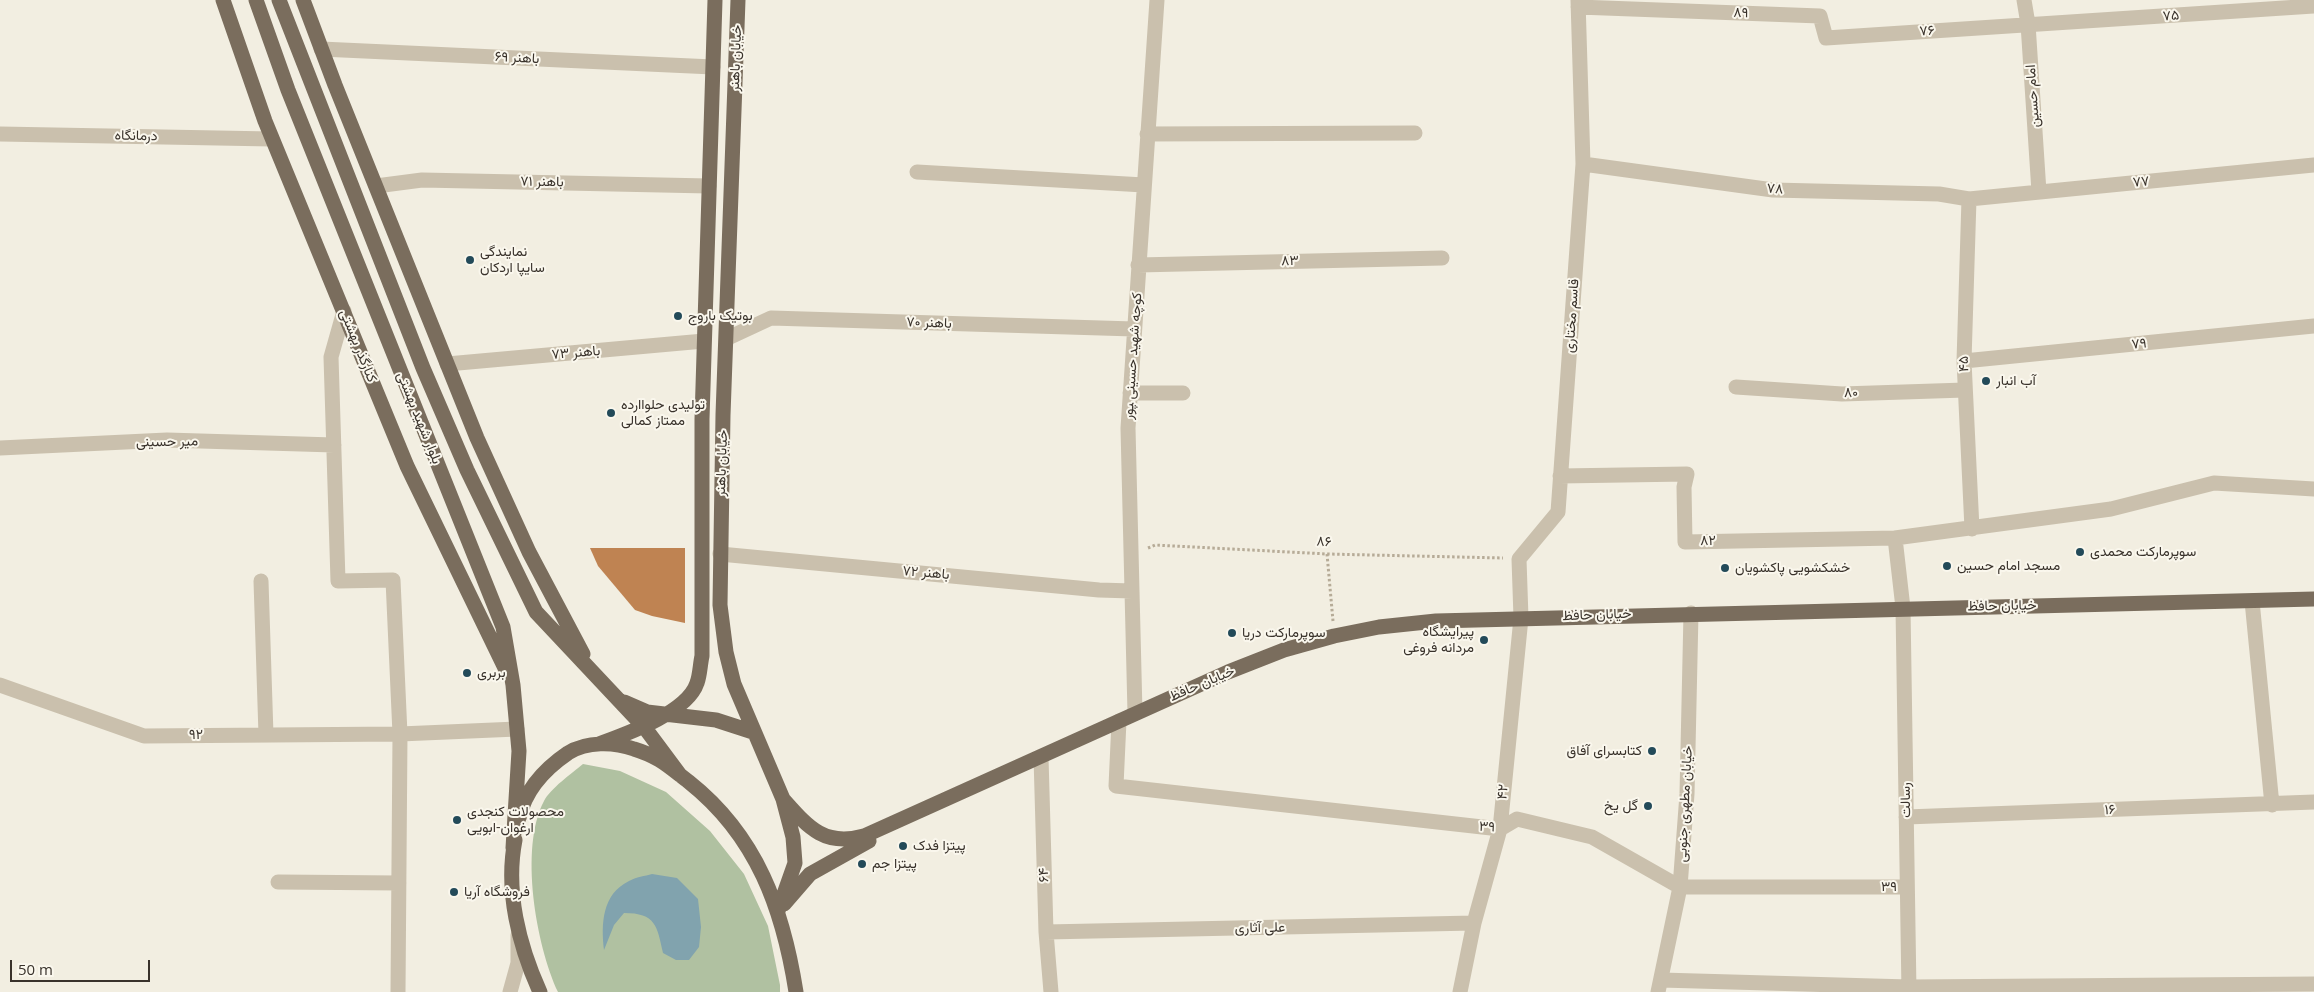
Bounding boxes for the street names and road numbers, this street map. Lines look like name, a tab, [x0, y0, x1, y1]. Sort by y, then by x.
street label: ۸۹	[1733, 4, 1749, 22]
street label: ۷۵	[2162, 7, 2180, 25]
street label: ۷۶	[1919, 22, 1935, 40]
street label: خیابان باهنر	[726, 24, 746, 92]
street label: باهنر ۶۹	[494, 48, 540, 68]
street label: امام حسین	[2022, 64, 2044, 128]
street label: درمانگاه	[114, 127, 158, 145]
street label: باهنر ۷۱	[520, 173, 564, 191]
street label: ۷۷	[2132, 173, 2150, 191]
street label: ۷۸	[1766, 180, 1784, 198]
street label: ۸۳	[1281, 252, 1299, 270]
street label: قاسم مختاری	[1561, 278, 1583, 354]
street label: کوچه شهید حسینی ‍پور	[1120, 292, 1146, 420]
street label: کنارگذر بهشتی	[336, 307, 380, 385]
street label: باهنر ۷۰	[906, 314, 952, 332]
street label: ۷۹	[2131, 335, 2147, 353]
street label: باهنر ۷۳	[551, 343, 601, 363]
street label: ۴۵	[1955, 356, 1973, 372]
street label: بلوار شهید بهشتی	[393, 370, 445, 466]
street label: ۸۰	[1844, 384, 1858, 402]
street label: خیابان باهنر	[712, 429, 732, 497]
street label: میر حسینی	[136, 433, 198, 451]
street label: ۸۲	[1700, 532, 1716, 550]
street label: ۸۶	[1316, 533, 1332, 551]
street label: باهنر ۷۲	[902, 563, 950, 583]
street label: خیابان حافظ	[1967, 597, 2037, 615]
street label: خیابان حافظ	[1562, 605, 1632, 625]
street label: خیابان حافظ	[1167, 663, 1237, 705]
street label: ۹۲	[189, 726, 203, 744]
street label: خیابان مطهری جنوبی	[1674, 745, 1696, 863]
street label: رسالت	[1897, 782, 1915, 818]
street label: ۴۲	[1494, 784, 1512, 800]
street label: ۱۶	[2104, 801, 2116, 819]
street label: ۳۹	[1478, 818, 1496, 836]
street label: ۶۴	[1035, 867, 1053, 883]
street label: ۳۹	[1881, 879, 1897, 895]
street label: علی آثاری	[1235, 919, 1285, 937]

